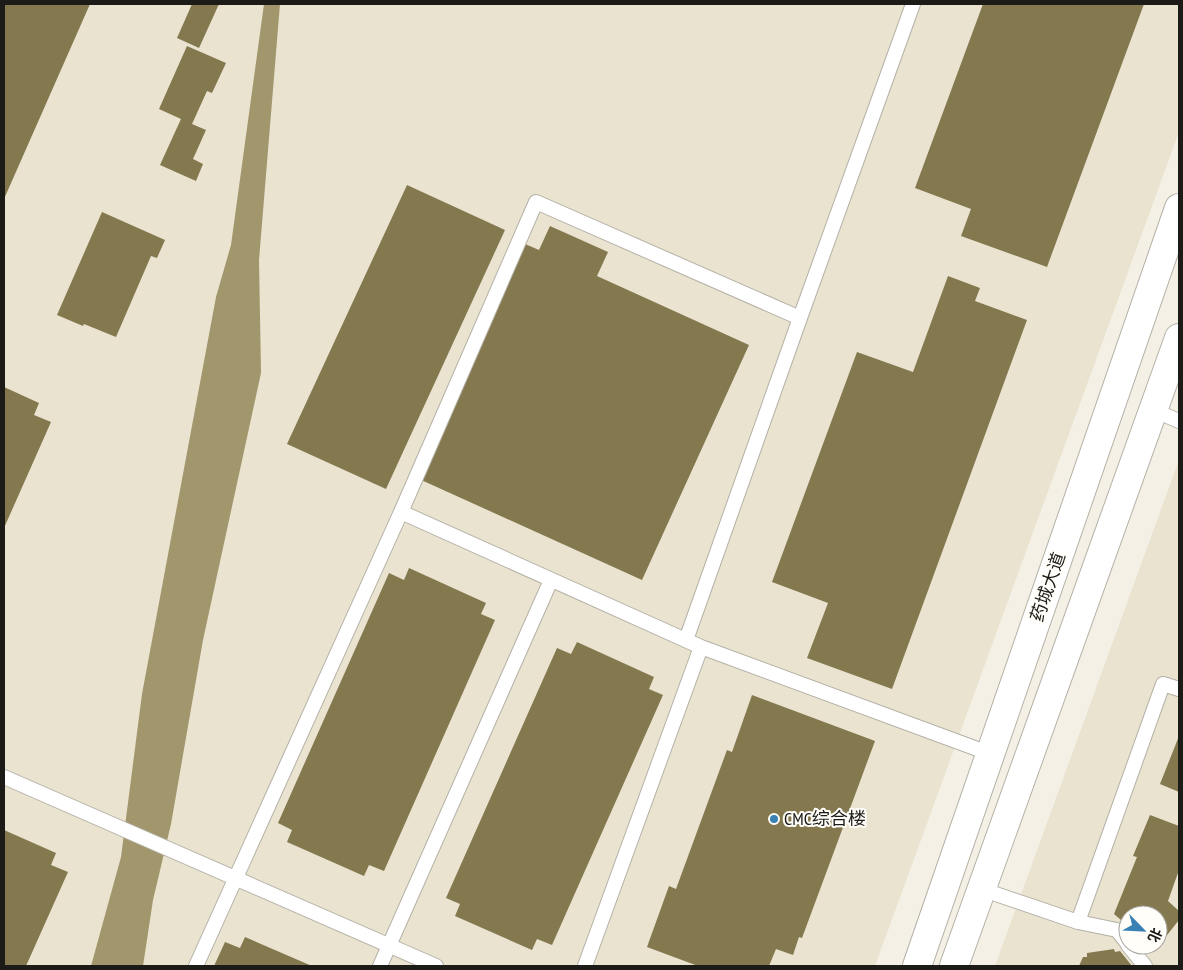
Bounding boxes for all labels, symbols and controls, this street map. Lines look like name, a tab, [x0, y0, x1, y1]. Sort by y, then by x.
street label: 药城大道	[1025, 549, 1070, 625]
place label: CMC综合楼	[784, 807, 866, 830]
marker: CMC综合楼	[768, 813, 780, 825]
north arrow	[1118, 905, 1168, 955]
text: 北	[1144, 925, 1166, 945]

